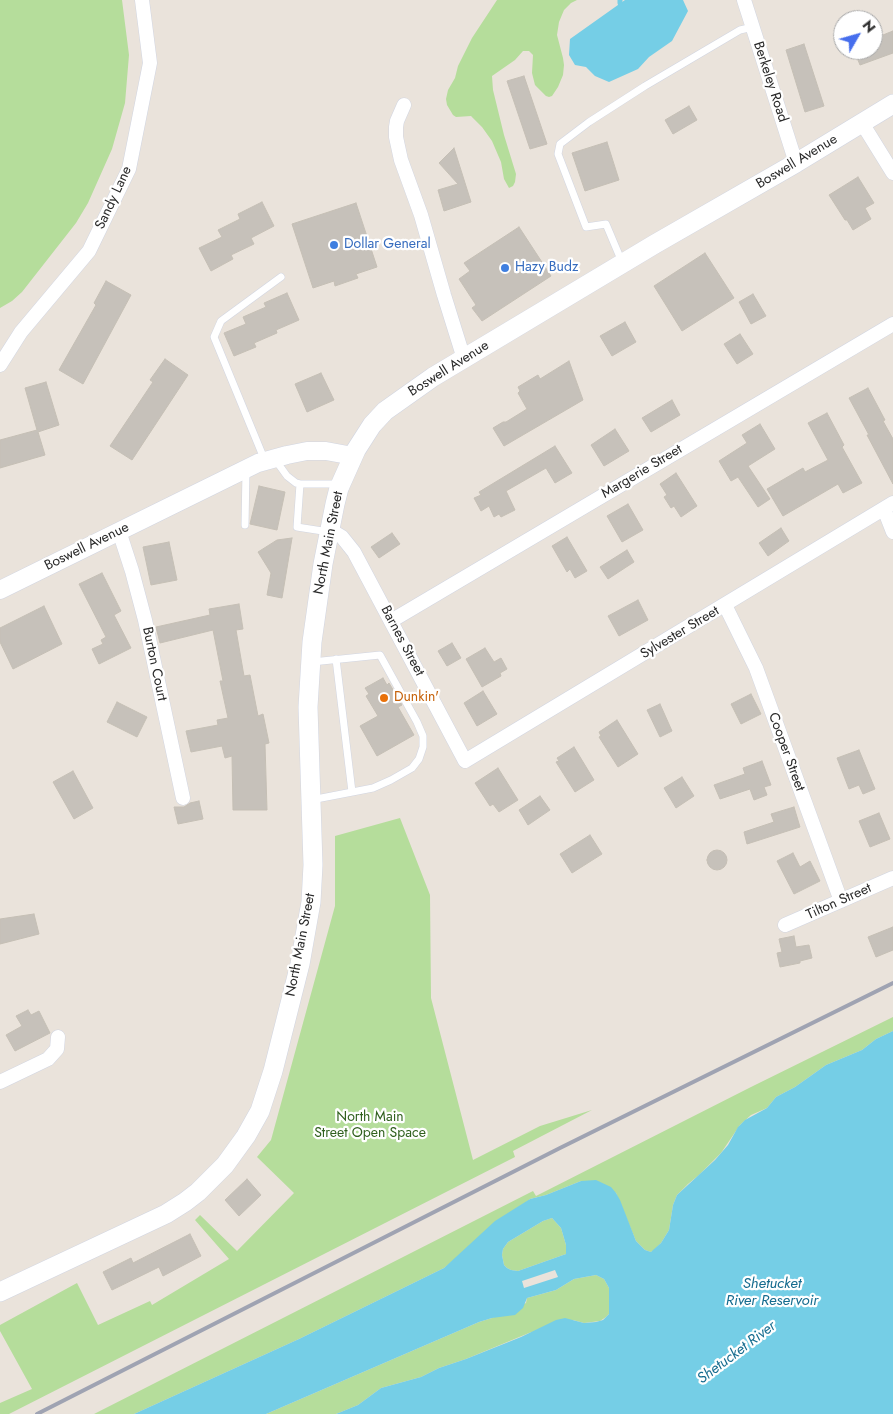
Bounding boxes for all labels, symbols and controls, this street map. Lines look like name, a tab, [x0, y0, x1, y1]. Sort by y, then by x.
north arrow	[833, 10, 883, 60]
text: N	[858, 16, 880, 37]
street label: Berkeley Road	[749, 40, 791, 124]
street label: Boswell Avenue	[753, 131, 841, 193]
street label: Sandy Lane	[92, 164, 136, 232]
place label: Dollar General	[344, 237, 431, 253]
marker: Dollar General	[328, 239, 340, 251]
place label: Hazy Budz	[515, 260, 578, 276]
marker: Hazy Budz	[499, 262, 511, 274]
street label: Boswell Avenue	[406, 338, 492, 400]
street label: Margerie Street	[599, 441, 685, 503]
street label: North Main Street	[311, 490, 347, 596]
street label: Boswell Avenue	[42, 519, 132, 575]
street label: Barnes Street	[376, 603, 428, 679]
street label: Sylvester Street	[638, 603, 722, 663]
street label: Burton Court	[138, 625, 170, 703]
place label: Dunkin'	[394, 690, 439, 706]
marker: Dunkin'	[378, 692, 390, 704]
street label: Cooper Street	[764, 710, 808, 794]
street label: Tilton Street	[804, 880, 874, 924]
street label: North Main Street	[283, 892, 319, 998]
park label: North Main Street Open Space	[314, 1110, 426, 1142]
water label: Shetucket River Reservoir	[726, 1275, 818, 1310]
water label: Shetucket River	[694, 1318, 780, 1388]

